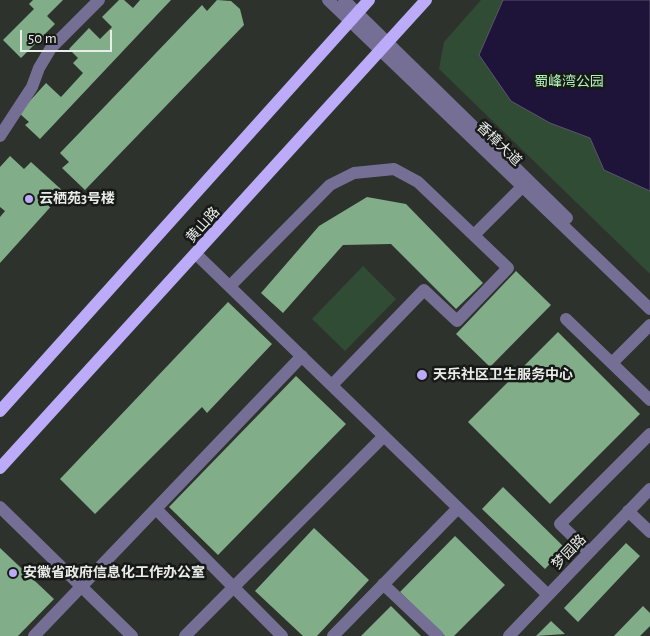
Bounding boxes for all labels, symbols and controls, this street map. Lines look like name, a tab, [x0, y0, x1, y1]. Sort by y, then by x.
scale bar	[22, 20, 115, 52]
text: 50 m	[28, 31, 57, 46]
park label: 蜀峰湾公园	[534, 74, 604, 90]
street label: 香樟大道	[473, 119, 525, 169]
place label: 云栖苑3号楼	[39, 191, 115, 207]
marker: 云栖苑3号楼	[23, 193, 35, 205]
street label: 黄山路	[183, 204, 223, 246]
place label: 天乐社区卫生服务中心	[433, 367, 573, 383]
marker: 天乐社区卫生服务中心	[415, 368, 429, 382]
street label: 梦园路	[548, 531, 590, 573]
place label: 安徽省政府信息化工作办公室	[23, 565, 205, 581]
marker: 安徽省政府信息化工作办公室	[7, 567, 19, 579]

